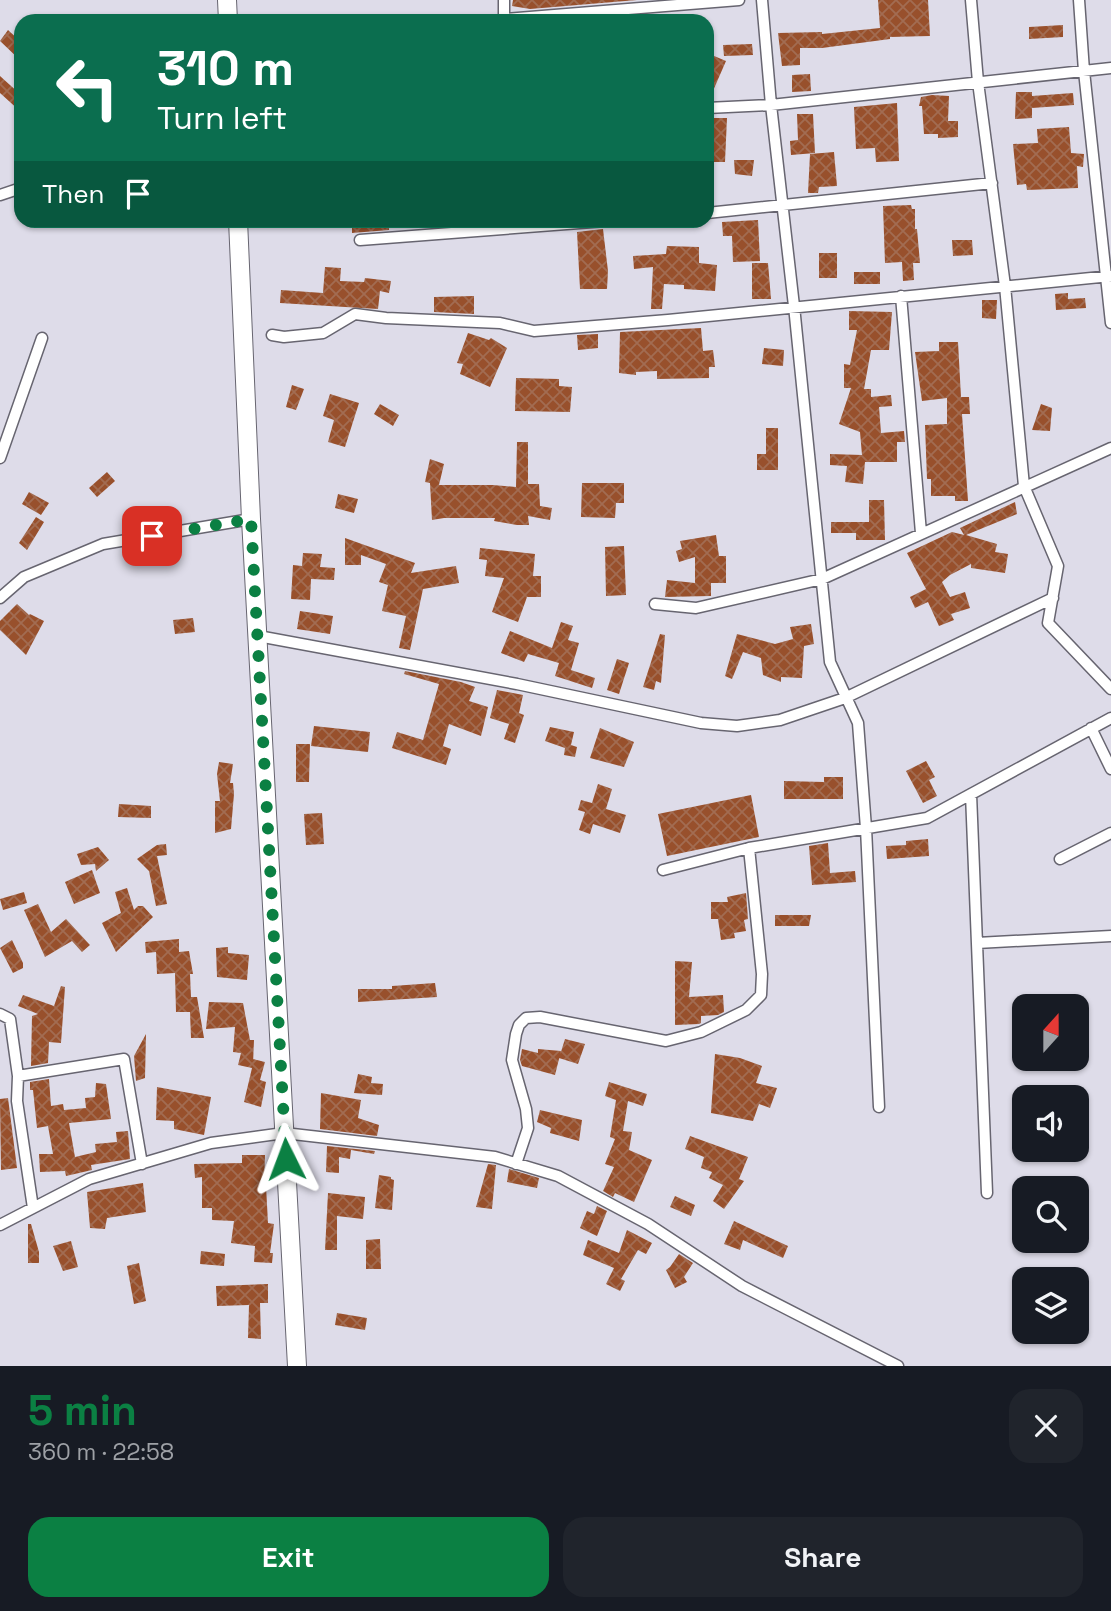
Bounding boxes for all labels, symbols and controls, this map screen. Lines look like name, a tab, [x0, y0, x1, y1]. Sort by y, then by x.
text: 310 m	[157, 37, 294, 99]
icon: left	[42, 42, 133, 133]
text: Turn left	[157, 98, 287, 138]
icon: arrive	[119, 175, 157, 213]
text: Then	[42, 177, 105, 211]
pin	[122, 506, 182, 566]
icon: arrive	[133, 517, 171, 555]
north arrow	[1012, 994, 1088, 1071]
map controls	[1012, 994, 1089, 1344]
button: sound	[1012, 1085, 1089, 1162]
position arrow	[249, 1122, 323, 1196]
button: search	[1012, 1176, 1089, 1253]
button: layers	[1012, 1267, 1089, 1344]
text: 5 min	[28, 1384, 137, 1437]
button: close	[1009, 1389, 1083, 1463]
text: 360 m · 22:58	[28, 1437, 174, 1467]
button: Exit	[28, 1517, 549, 1597]
button: Share	[563, 1517, 1083, 1597]

